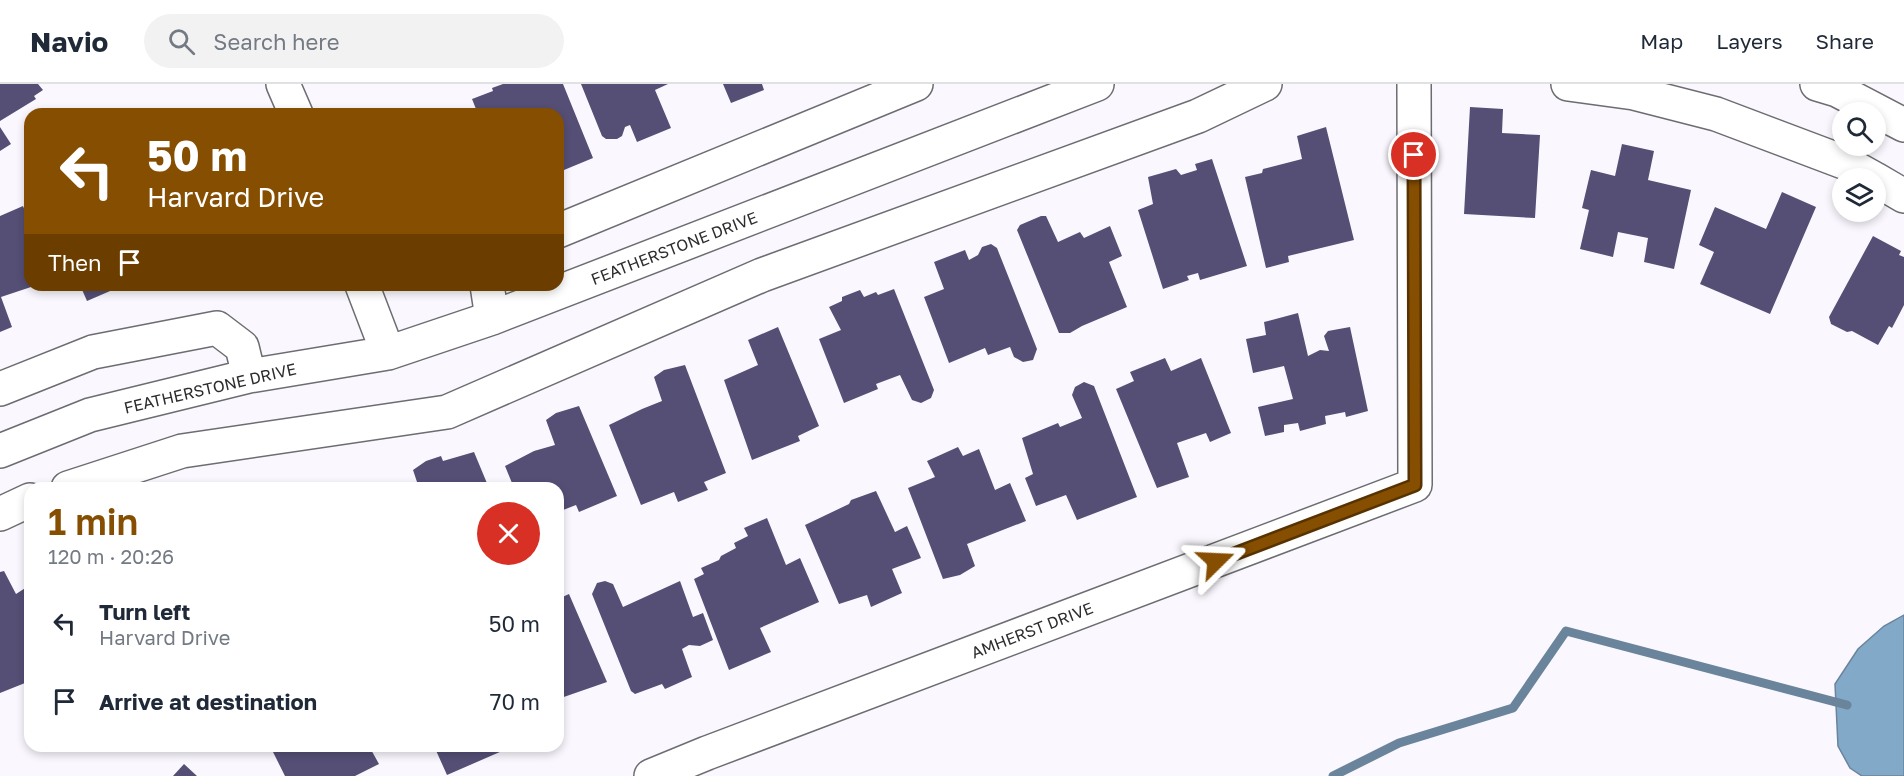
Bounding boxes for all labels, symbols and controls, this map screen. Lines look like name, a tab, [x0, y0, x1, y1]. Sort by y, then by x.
search box	[144, 14, 564, 68]
text: Navio	[30, 25, 108, 58]
icon: search	[165, 25, 198, 58]
text: Search here	[213, 28, 339, 55]
text: Map	[1640, 28, 1683, 54]
text: Layers	[1716, 28, 1783, 54]
text: Share	[1816, 28, 1874, 54]
map controls	[1832, 102, 1886, 222]
button: search	[1832, 102, 1886, 156]
pin	[1388, 129, 1439, 180]
text: 50 m	[147, 130, 247, 180]
icon: left	[48, 132, 126, 210]
icon: arrive	[1397, 138, 1430, 171]
button: layers	[1832, 168, 1886, 222]
text: Harvard Drive	[147, 181, 324, 213]
street label: FEATHERSTONE DRIVE	[588, 207, 760, 289]
icon: arrive	[113, 246, 146, 279]
text: Then	[48, 249, 101, 276]
street label: FEATHERSTONE DRIVE	[122, 358, 298, 418]
text: 1 min	[48, 500, 138, 543]
button: close	[477, 502, 540, 565]
position arrow	[1184, 529, 1248, 593]
text: 120 m · 20:26	[48, 544, 174, 568]
text: Turn left	[99, 598, 190, 625]
street label: AMHERST DRIVE	[968, 598, 1096, 662]
icon: left	[48, 607, 81, 640]
text: 50 m	[489, 610, 540, 637]
text: Harvard Drive	[99, 625, 230, 649]
icon: arrive	[48, 685, 81, 718]
text: Arrive at destination	[99, 688, 317, 715]
text: 70 m	[490, 688, 540, 715]

